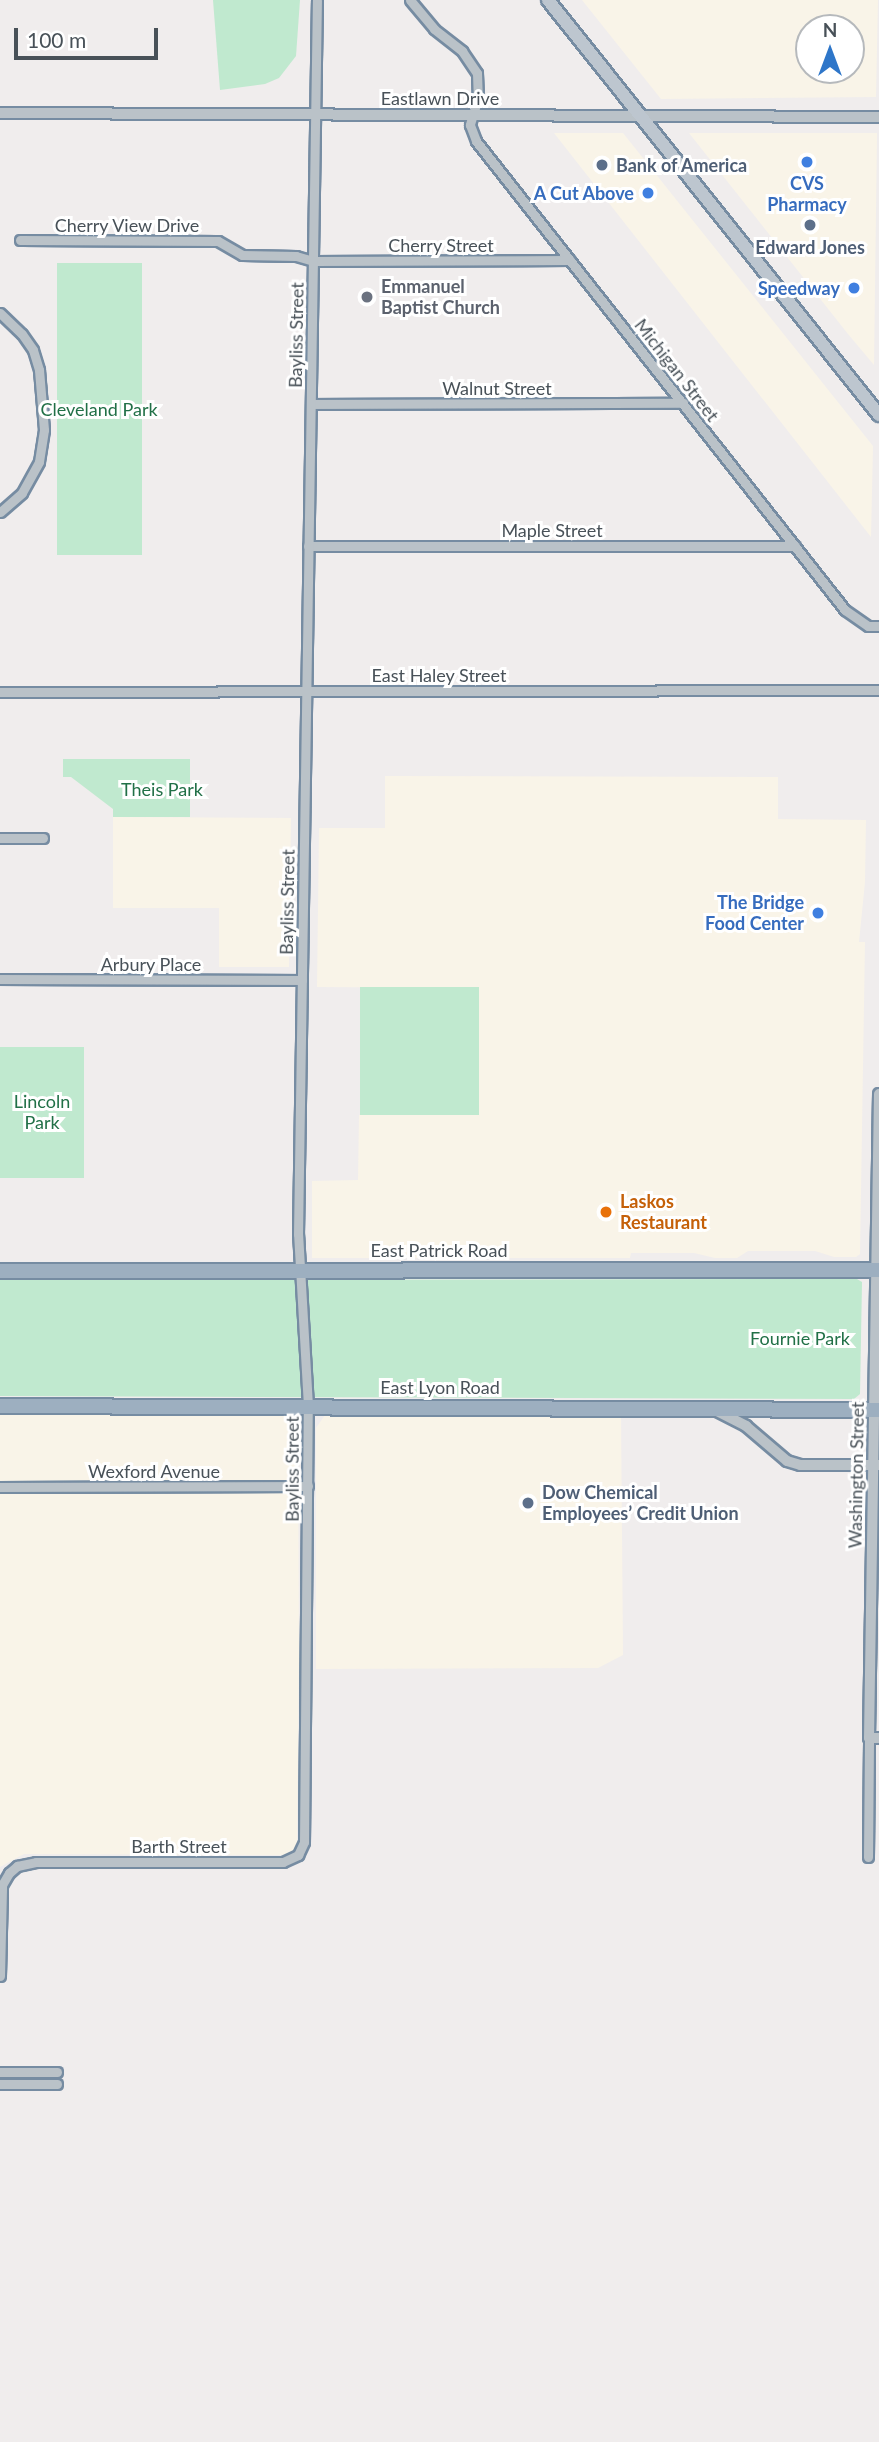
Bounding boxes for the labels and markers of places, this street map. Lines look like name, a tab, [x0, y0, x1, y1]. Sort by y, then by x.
place label: Bank of America	[616, 154, 748, 176]
marker: CVS Pharmacy	[799, 154, 815, 170]
marker: Bank of America	[594, 157, 610, 173]
place label: CVS Pharmacy	[767, 173, 847, 216]
place label: A Cut Above	[533, 182, 634, 204]
marker: A Cut Above	[640, 185, 656, 201]
marker: Edward Jones	[802, 217, 818, 233]
place label: Edward Jones	[755, 236, 865, 258]
place label: Emmanuel Baptist Church	[381, 276, 500, 318]
place label: Speedway	[758, 277, 840, 299]
marker: Speedway	[846, 280, 862, 296]
marker: Emmanuel Baptist Church	[359, 289, 375, 305]
place label: The Bridge Food Center	[705, 892, 804, 934]
marker: The Bridge Food Center	[810, 905, 826, 921]
place label: Laskos Restaurant	[620, 1191, 707, 1234]
marker: Laskos Restaurant	[598, 1204, 614, 1220]
place label: Dow Chemical Employees’ Credit Union	[542, 1482, 739, 1524]
marker: Dow Chemical Employees’ Credit Union	[520, 1495, 536, 1511]

